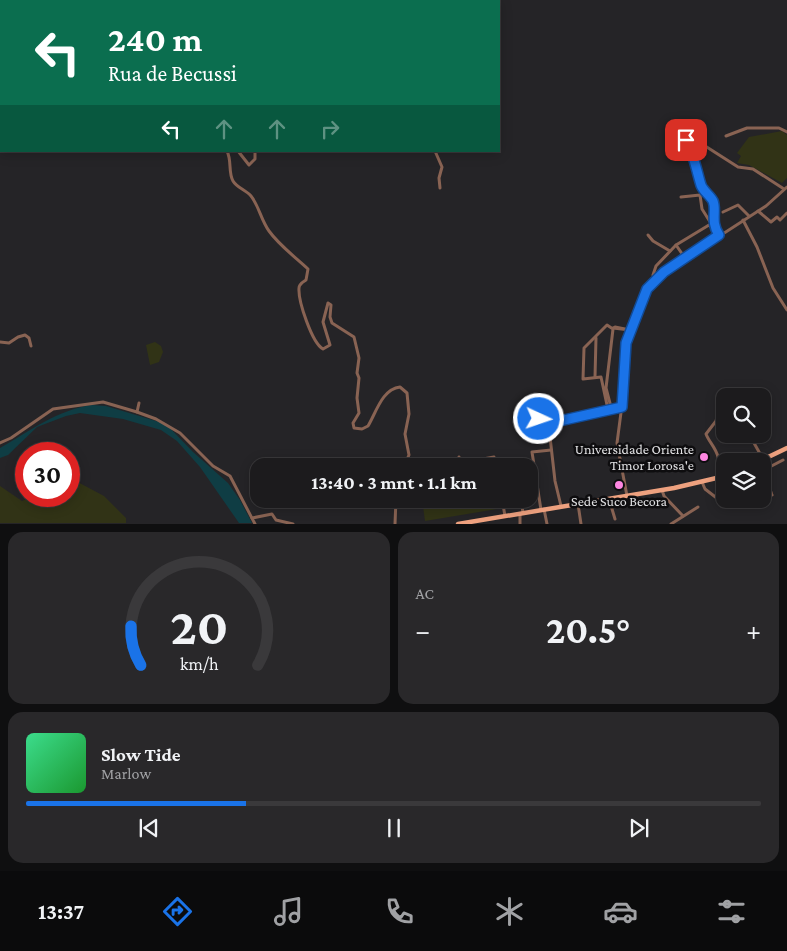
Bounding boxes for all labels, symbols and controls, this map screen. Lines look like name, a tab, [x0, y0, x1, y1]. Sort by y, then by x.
icon: left	[25, 20, 90, 85]
text: 240 m	[108, 20, 202, 59]
text: Rua de Becussi	[108, 61, 237, 86]
icon: left	[157, 115, 185, 143]
icon: ahead	[210, 115, 238, 143]
icon: ahead	[263, 115, 291, 143]
icon: right	[316, 115, 344, 143]
pin	[665, 119, 707, 161]
icon: arrive	[672, 126, 700, 154]
map controls	[716, 388, 771, 508]
button: search	[716, 388, 771, 443]
position arrow	[512, 392, 564, 444]
place label: Universidade Oriente Timor Lorosa'e	[575, 441, 694, 473]
speed limit sign: 30	[15, 442, 80, 507]
marker: Universidade Oriente Timor Lorosa'e	[698, 451, 710, 463]
button: layers	[716, 453, 771, 508]
text: 13:40 · 3 mnt · 1.1 km	[311, 472, 477, 493]
marker: Sede Suco Becora	[613, 479, 625, 491]
place label: Sede Suco Becora	[571, 493, 667, 509]
text: AC	[416, 585, 434, 602]
text: 20	[170, 597, 228, 655]
text: 20.5°	[546, 609, 631, 651]
text: −	[416, 615, 430, 646]
text: +	[746, 615, 761, 646]
text: km/h	[179, 654, 218, 674]
text: Slow Tide	[101, 744, 181, 765]
text: Marlow	[101, 765, 151, 782]
icon: previous	[135, 814, 163, 842]
icon: pause	[380, 814, 408, 842]
icon: next	[625, 814, 653, 842]
icon: directions	[160, 894, 195, 929]
icon: music	[271, 894, 306, 929]
icon: phone	[382, 894, 417, 929]
icon: climate	[492, 894, 527, 929]
icon: car	[603, 894, 638, 929]
icon: filters	[714, 894, 749, 929]
text: 13:37	[38, 899, 84, 924]

